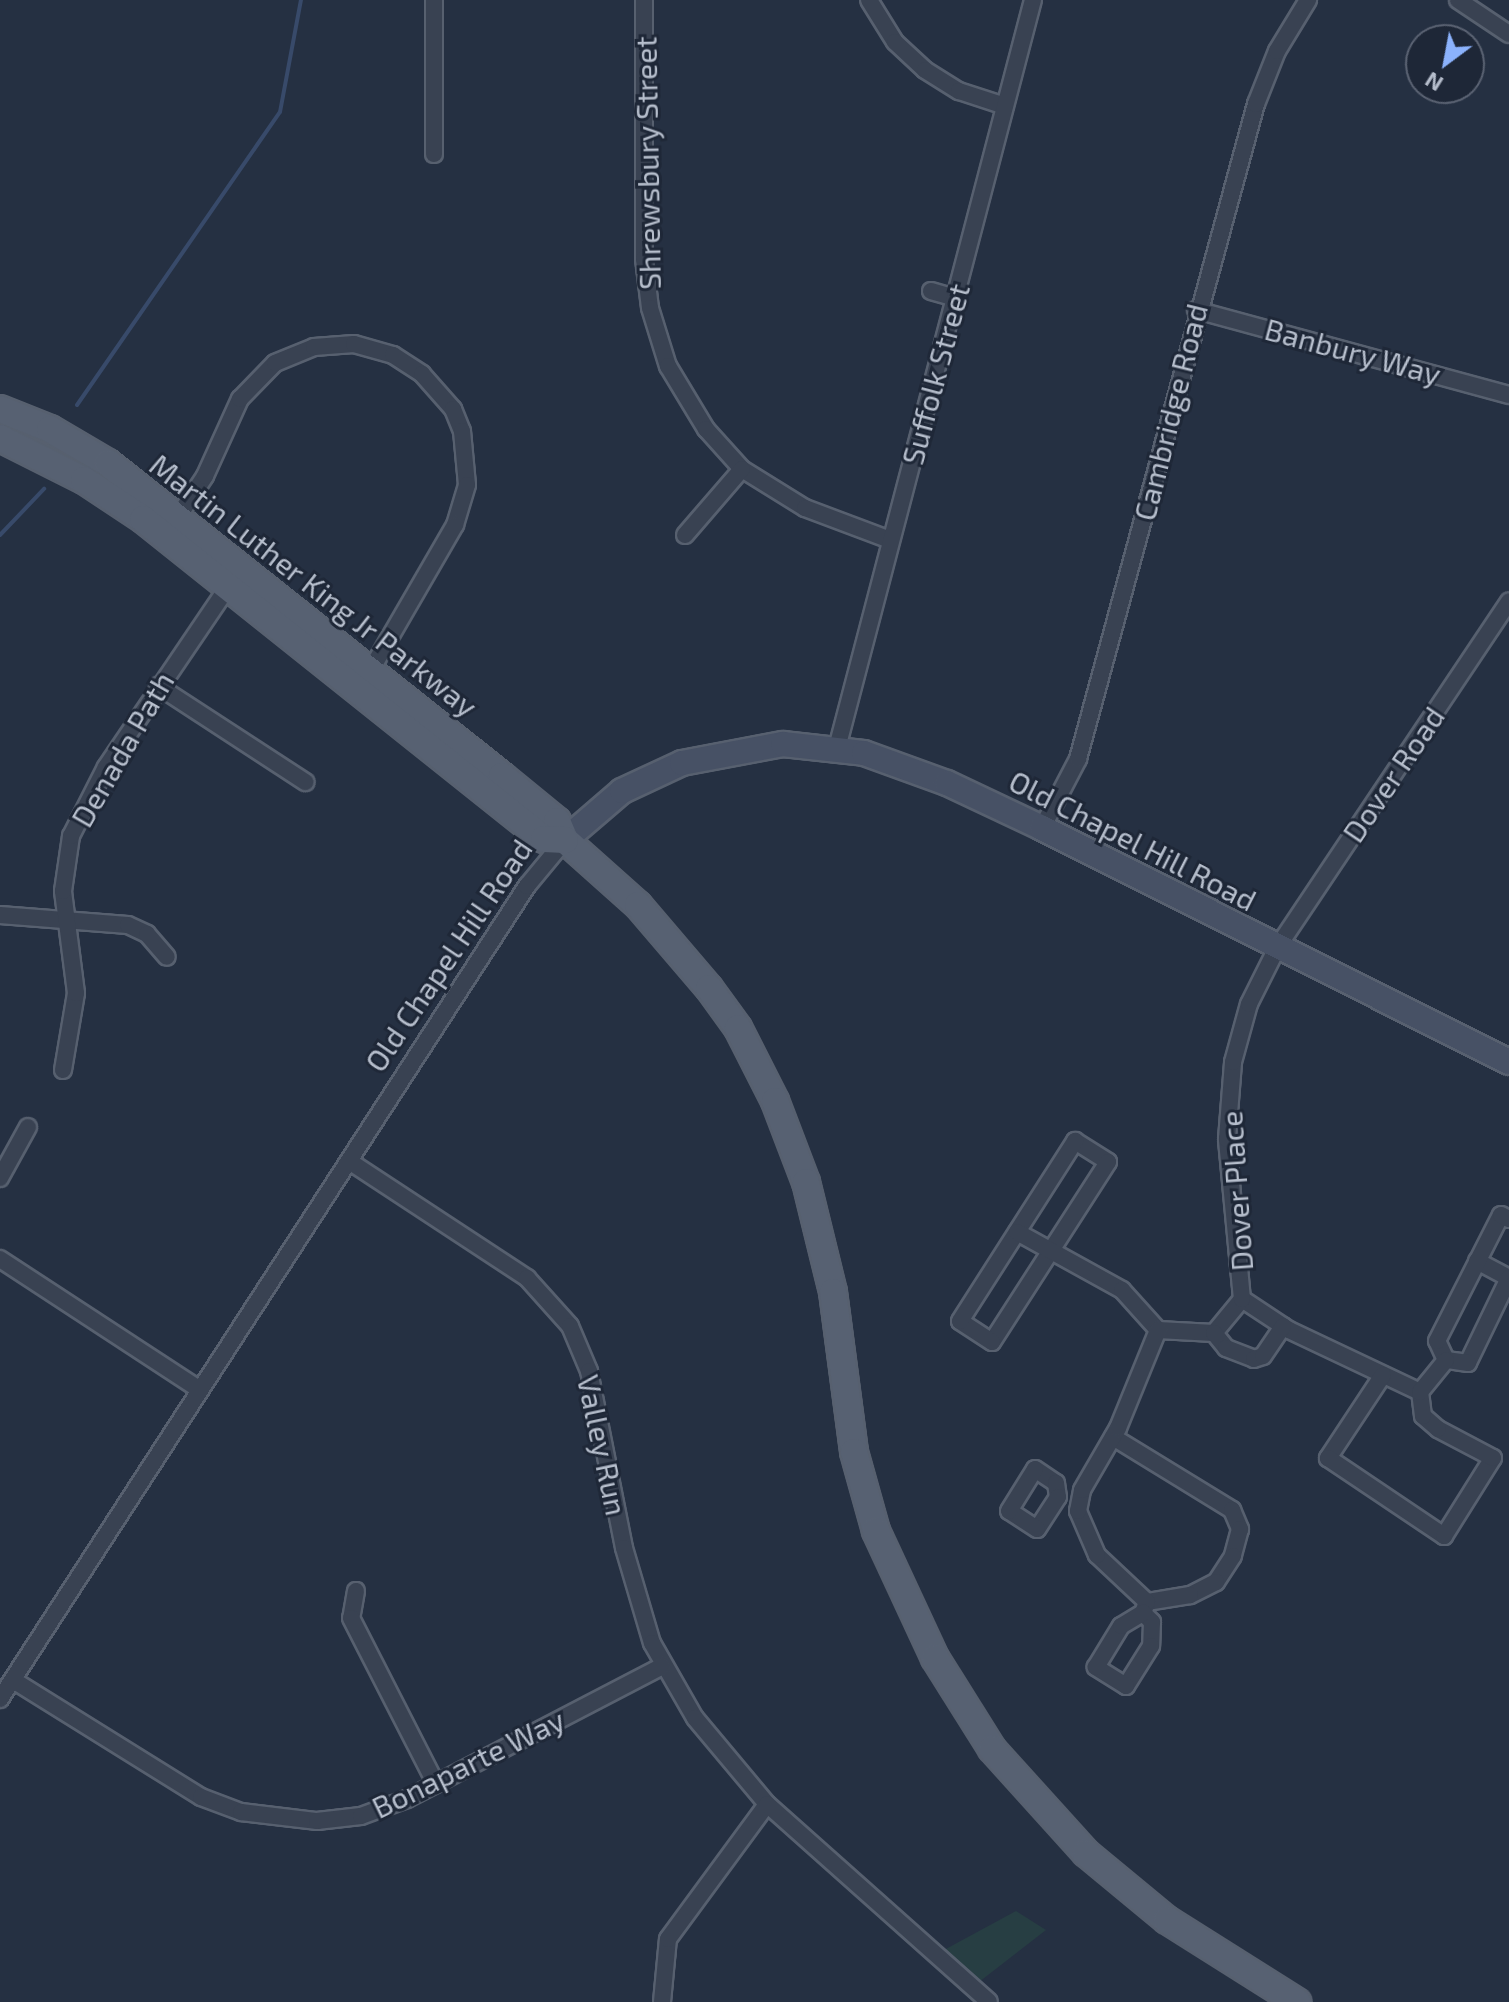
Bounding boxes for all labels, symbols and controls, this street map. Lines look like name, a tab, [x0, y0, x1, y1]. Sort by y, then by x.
north arrow	[1405, 24, 1485, 104]
street label: Shrewsbury Street	[627, 36, 667, 290]
text: N	[1420, 67, 1447, 98]
street label: Suffolk Street	[894, 279, 976, 469]
street label: Cambridge Road	[1126, 300, 1214, 524]
street label: Banbury Way	[1261, 310, 1445, 392]
street label: Martin Luther King Jr Parkway	[142, 445, 486, 725]
street label: Denada Path	[63, 665, 181, 833]
street label: Dover Road	[1334, 699, 1452, 849]
street label: Old Chapel Hill Road	[1003, 762, 1263, 918]
street label: Old Chapel Hill Road	[356, 831, 540, 1079]
street label: Dover Place	[1212, 1109, 1260, 1273]
street label: Valley Run	[570, 1371, 636, 1519]
street label: Bonaparte Way	[366, 1701, 570, 1825]

